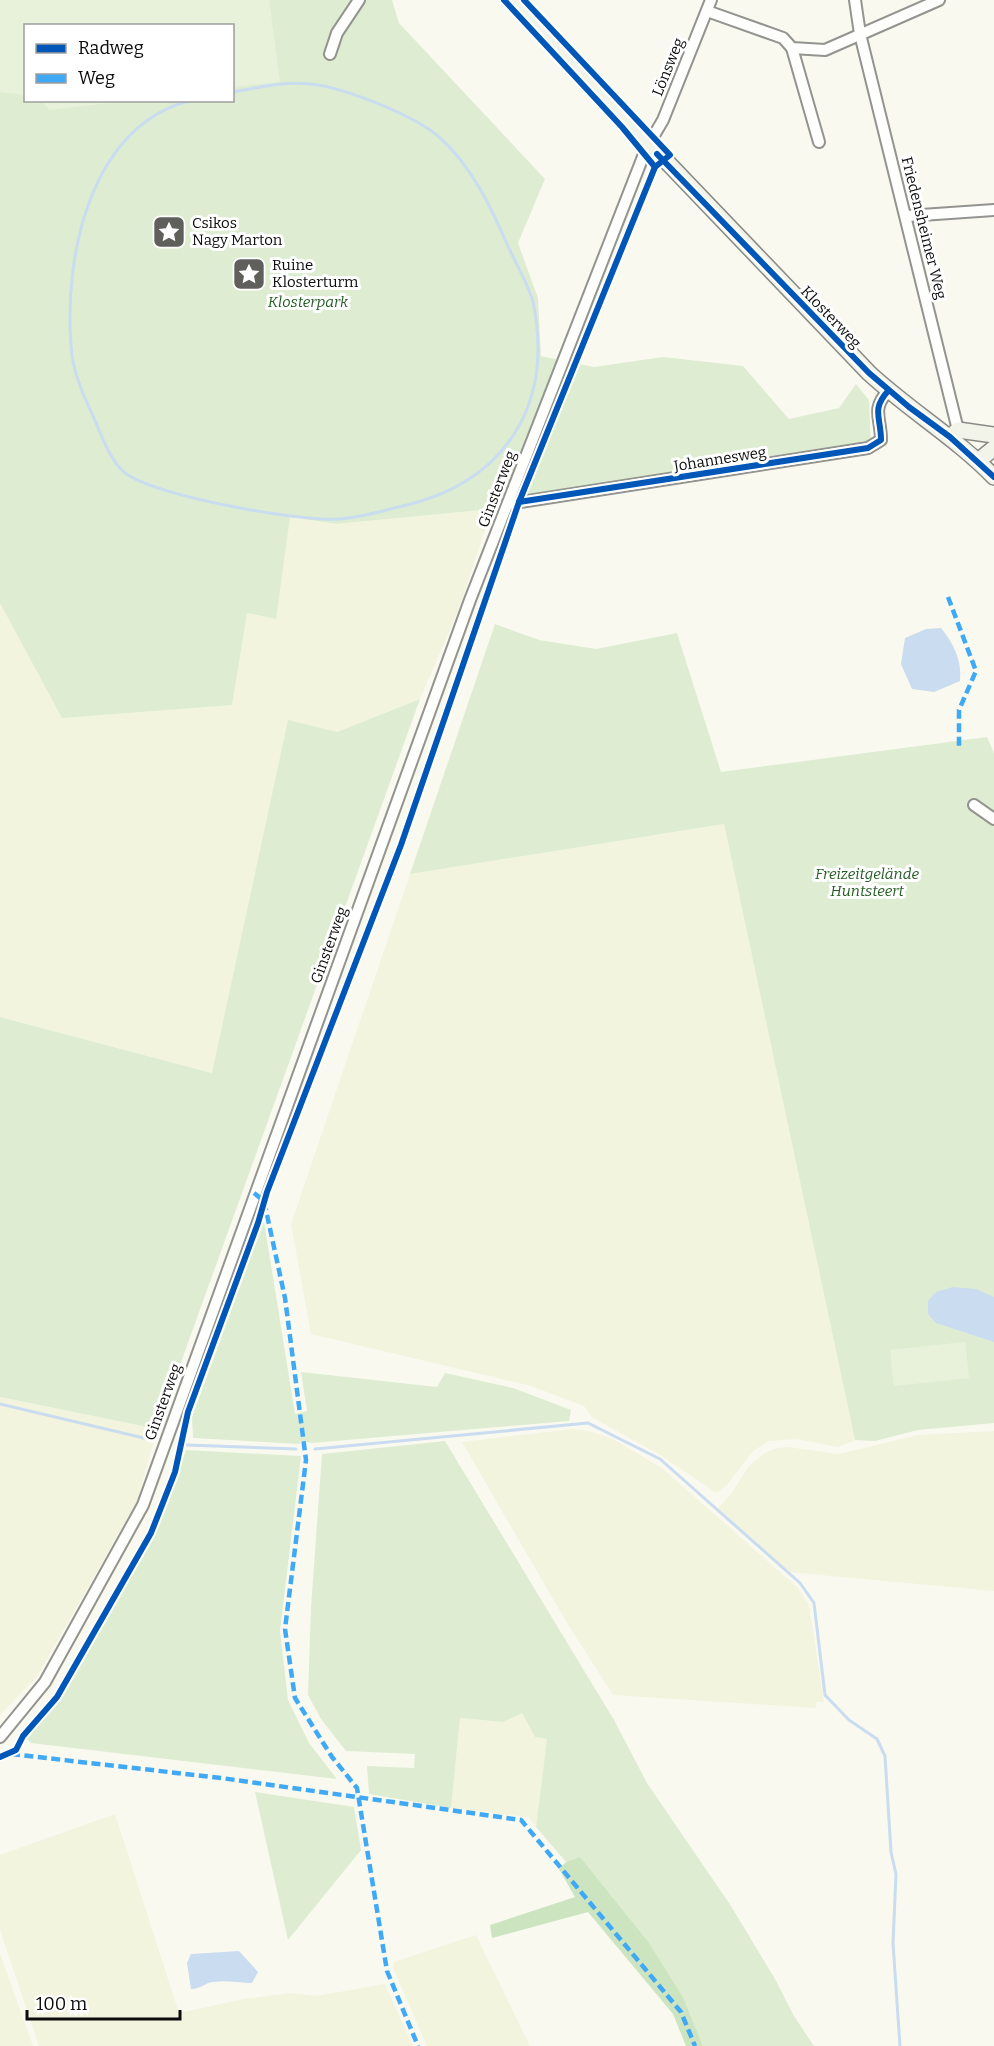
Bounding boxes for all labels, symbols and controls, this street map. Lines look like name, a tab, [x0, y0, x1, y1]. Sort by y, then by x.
legend	[24, 24, 234, 102]
street label: Lönsweg	[648, 35, 688, 99]
text: Radweg	[78, 37, 144, 59]
text: Weg	[78, 67, 115, 89]
street label: Friedensheimer Weg	[898, 155, 950, 301]
place icon: Csikos Nagy Marton	[151, 214, 187, 250]
place label: Csikos Nagy Marton	[192, 214, 283, 249]
place icon: Ruine Klosterturm	[231, 256, 267, 292]
place label: Ruine Klosterturm	[272, 256, 359, 291]
street label: Klosterweg	[797, 282, 865, 352]
park label: Klosterpark	[268, 293, 349, 311]
street label: Johannesweg	[671, 443, 768, 475]
street label: Ginsterweg	[474, 448, 520, 530]
park label: Freizeitgelände Huntsteert	[815, 865, 919, 900]
street label: Ginsterweg	[307, 904, 351, 986]
street label: Ginsterweg	[141, 1361, 185, 1443]
scale bar	[27, 1983, 180, 2021]
text: 100 m	[36, 1993, 87, 2015]

